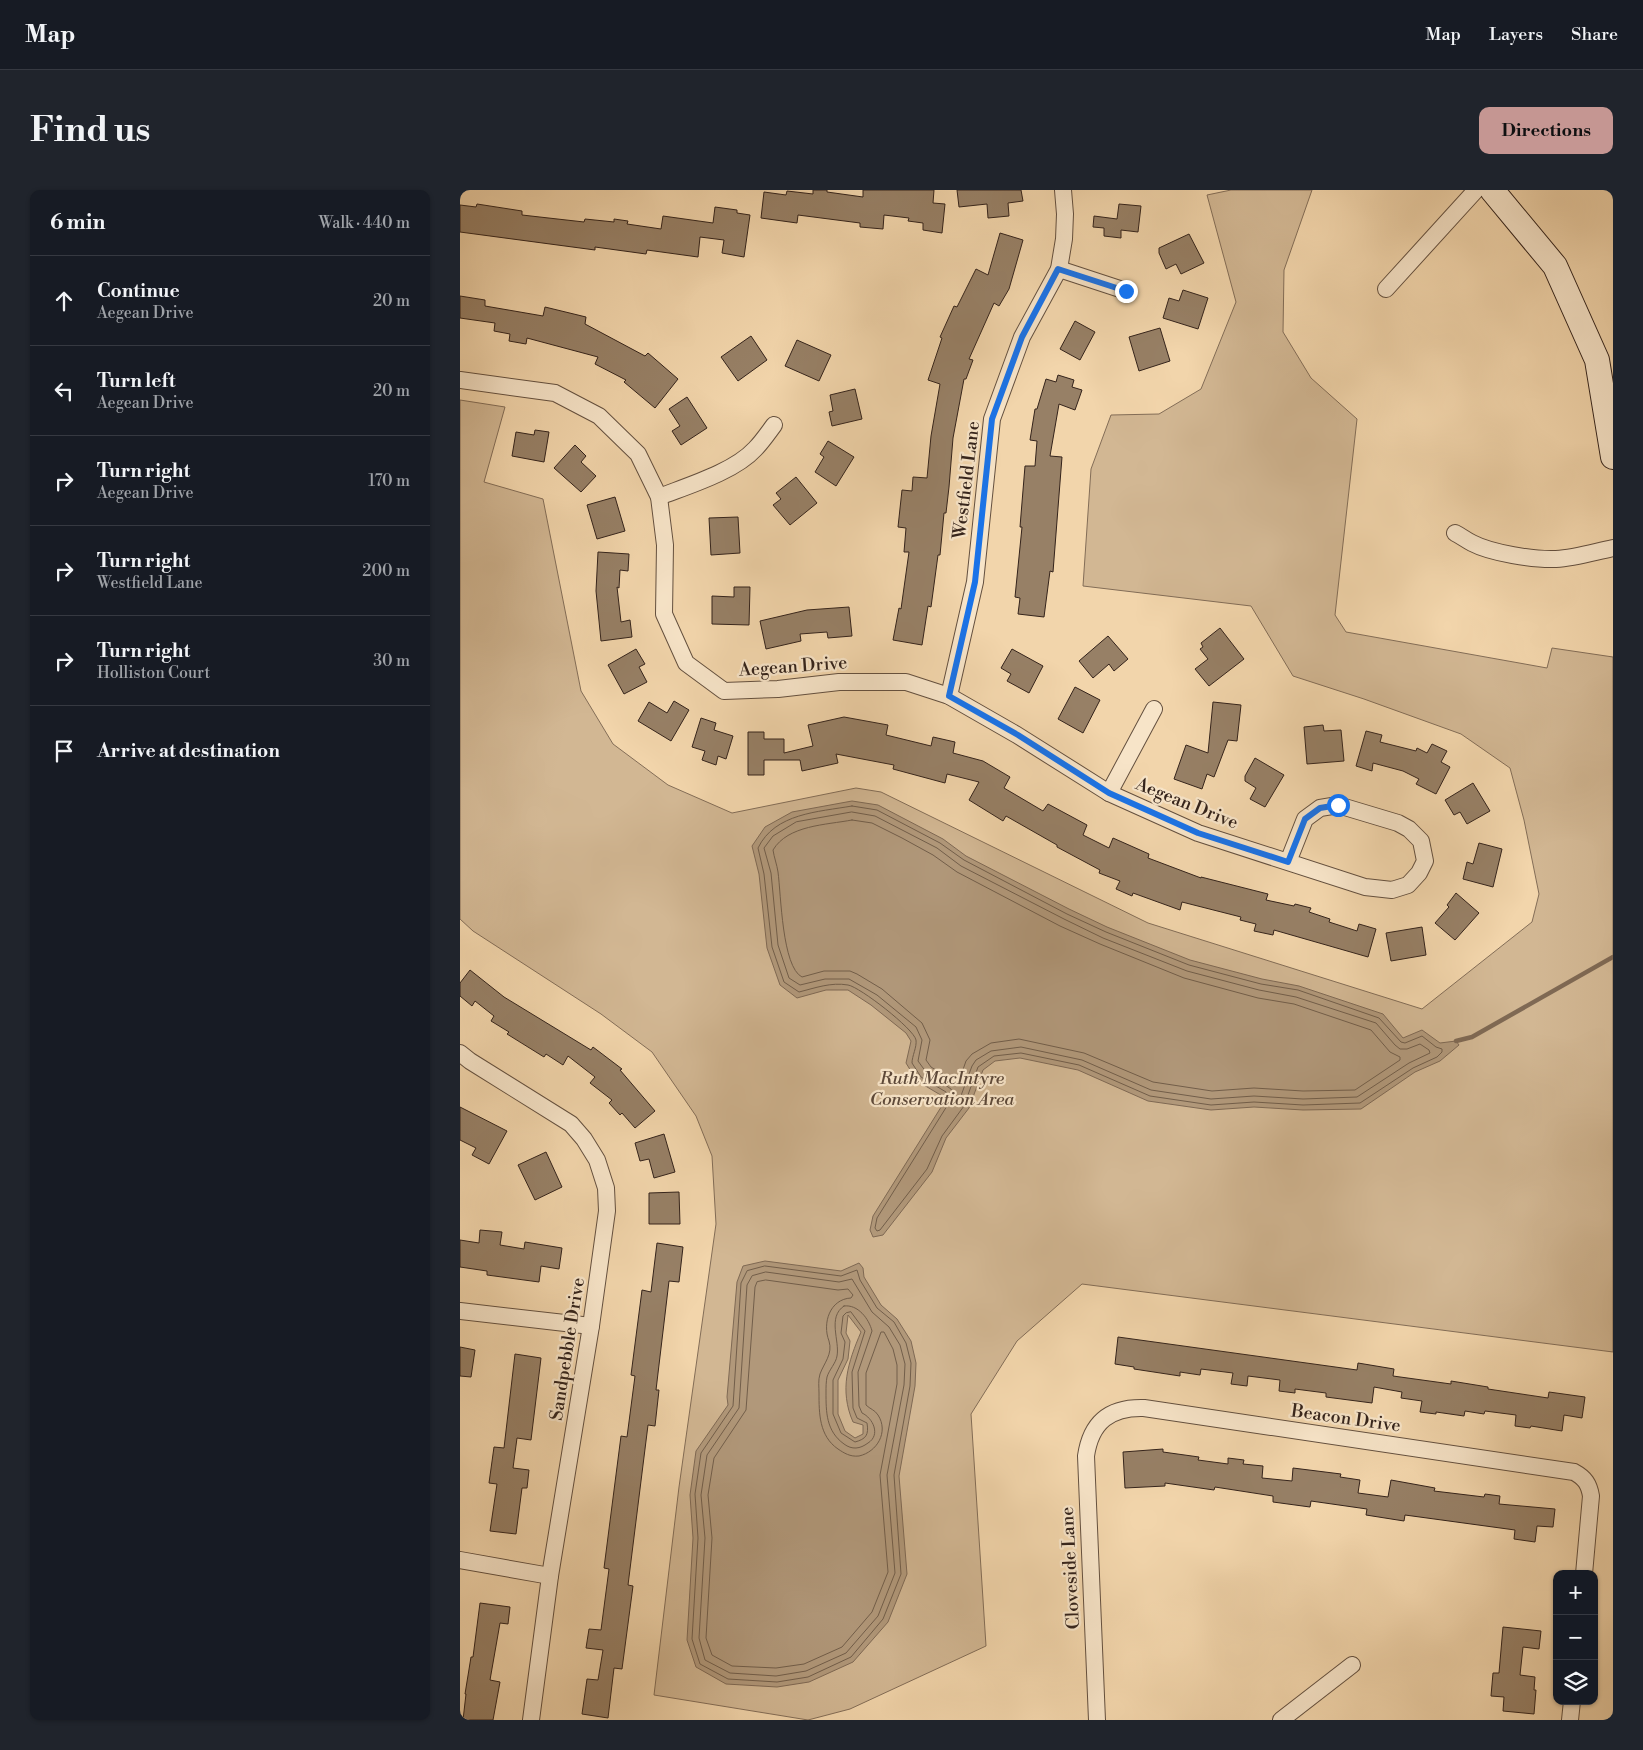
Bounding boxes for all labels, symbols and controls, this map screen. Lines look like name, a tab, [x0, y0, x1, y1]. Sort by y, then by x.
text: Map	[25, 20, 75, 50]
text: Map	[1426, 23, 1461, 46]
text: Layers	[1489, 23, 1543, 46]
text: Share	[1571, 23, 1618, 46]
button: Directions	[1479, 107, 1613, 154]
text: Find us	[30, 109, 150, 152]
text: 6 min	[50, 210, 105, 236]
text: Walk · 440 m	[319, 213, 410, 233]
text: Continue	[97, 279, 180, 303]
route end	[1115, 280, 1138, 303]
icon: ahead	[50, 287, 78, 315]
text: 20 m	[373, 291, 410, 311]
text: Aegean Drive	[97, 303, 194, 323]
text: Turn left	[97, 369, 176, 393]
icon: left	[50, 377, 78, 405]
text: 20 m	[373, 381, 410, 401]
text: Aegean Drive	[97, 393, 194, 413]
street label: Westfield Lane	[948, 420, 985, 541]
text: Turn right	[97, 459, 190, 483]
icon: right	[50, 467, 78, 495]
text: 170 m	[368, 471, 410, 491]
text: Aegean Drive	[97, 483, 194, 503]
text: Turn right	[97, 549, 190, 573]
icon: right	[50, 557, 78, 585]
text: 200 m	[362, 561, 410, 581]
text: Westfield Lane	[97, 573, 203, 593]
text: Turn right	[97, 639, 190, 663]
icon: right	[50, 647, 78, 675]
text: 30 m	[373, 651, 410, 671]
street label: Aegean Drive	[737, 651, 848, 682]
text: Holliston Court	[97, 663, 210, 683]
icon: arrive	[50, 737, 78, 765]
text: Arrive at destination	[97, 739, 280, 763]
street label: Aegean Drive	[1131, 772, 1241, 834]
route start	[1327, 794, 1350, 817]
park label: Ruth MacIntyre Conservation Area	[870, 1067, 1015, 1111]
street label: Sandpebble Drive	[545, 1276, 590, 1422]
street label: Beacon Drive	[1289, 1399, 1402, 1438]
street label: Cloveside Lane	[1056, 1506, 1085, 1630]
map controls	[1553, 1570, 1598, 1705]
button: +	[1553, 1570, 1598, 1615]
button: −	[1553, 1615, 1598, 1660]
button: layers	[1553, 1660, 1598, 1705]

